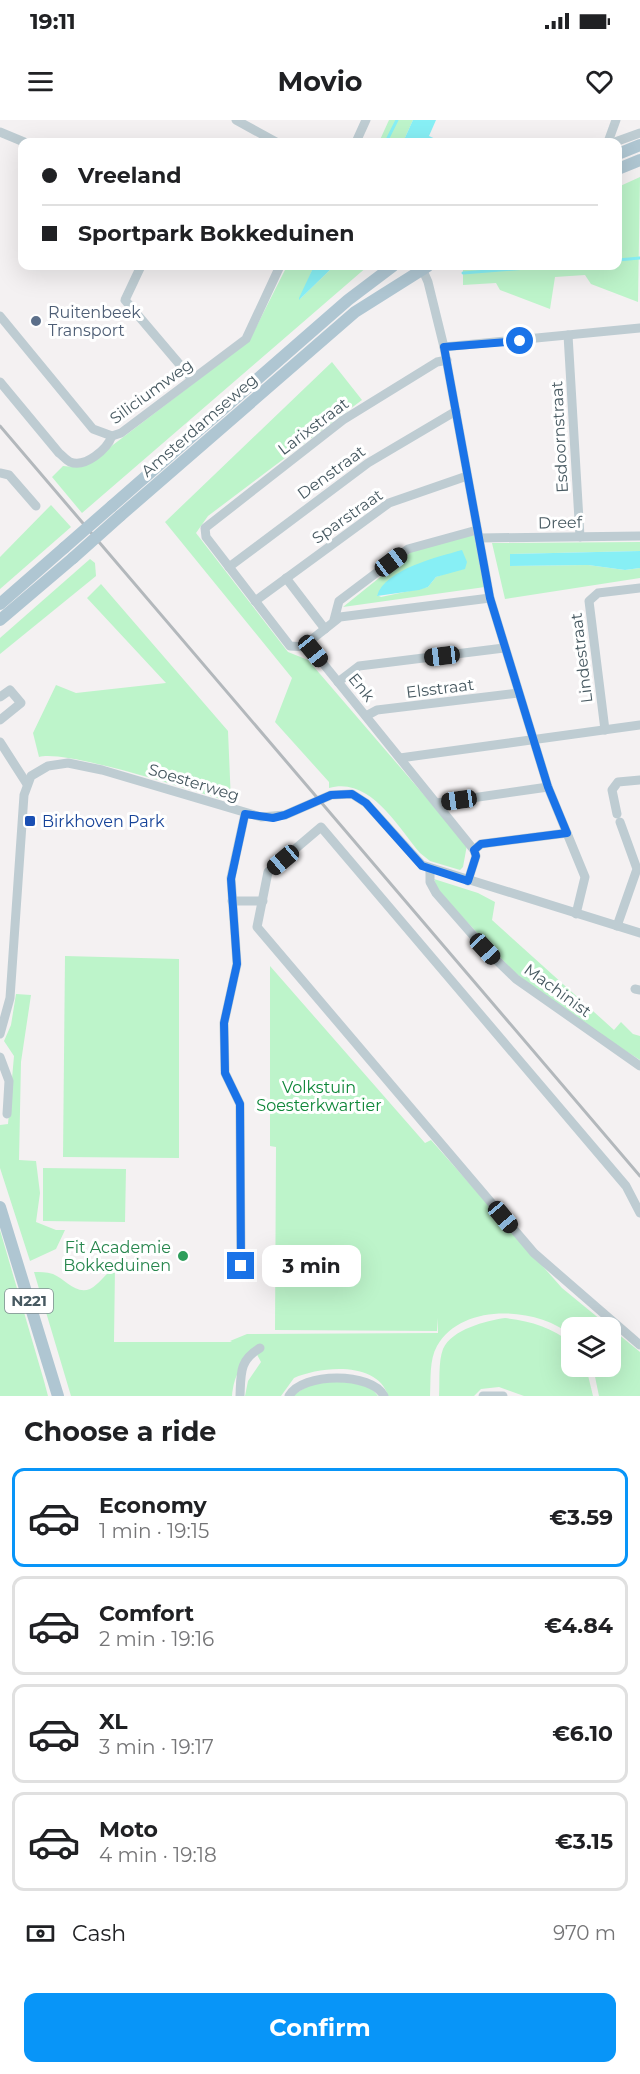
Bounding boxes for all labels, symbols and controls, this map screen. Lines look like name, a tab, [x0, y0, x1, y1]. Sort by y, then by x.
text: 19:11	[30, 8, 76, 35]
icon: menu	[24, 65, 57, 98]
text: Movio	[277, 65, 363, 98]
icon: heart	[583, 65, 616, 98]
text: Vreeland	[78, 162, 181, 189]
text: Sportpark Bokkeduinen	[78, 220, 354, 247]
place label: Ruitenbeek Transport	[48, 303, 141, 340]
marker: Ruitenbeek Transport	[29, 314, 43, 328]
route start	[506, 327, 533, 354]
street label: Siliciumweg	[106, 355, 197, 428]
street label: Amsterdamseweg	[137, 370, 261, 481]
street label: Esdoornstraat	[547, 380, 572, 493]
street label: Larixstraat	[274, 393, 353, 459]
street label: Denstraat	[294, 441, 369, 503]
street label: Sparstraat	[308, 485, 387, 548]
street label: Dreef	[538, 513, 583, 532]
car	[371, 544, 411, 580]
street label: Lindestraat	[566, 611, 596, 704]
car	[295, 631, 331, 671]
car	[423, 645, 461, 667]
street label: Enk	[344, 669, 379, 706]
street label: Elsstraat	[405, 675, 476, 702]
street label: Soesterweg	[146, 760, 242, 805]
car	[440, 789, 478, 811]
place label: Birkhoven Park	[42, 812, 165, 831]
marker: Birkhoven Park	[23, 814, 37, 828]
car	[263, 842, 303, 878]
car	[466, 930, 504, 968]
street label: Machinist	[521, 960, 595, 1021]
park label: Volkstuin Soesterkwartier	[256, 1078, 382, 1115]
car	[485, 1197, 521, 1237]
place label: Fit Academie Bokkeduinen	[63, 1238, 171, 1275]
callout: 3 min	[262, 1245, 361, 1287]
marker: Fit Academie Bokkeduinen	[176, 1249, 190, 1263]
route end	[227, 1252, 254, 1279]
text: 3 min	[282, 1254, 341, 1278]
road number: N221	[5, 1289, 53, 1313]
map controls	[561, 1317, 621, 1377]
button: layers	[561, 1317, 621, 1377]
text: Choose a ride	[24, 1415, 216, 1448]
icon: car	[27, 1491, 81, 1545]
text: Economy	[99, 1492, 207, 1519]
text: €3.59	[549, 1504, 613, 1531]
text: 1 min · 19:15	[99, 1519, 209, 1543]
icon: car	[27, 1599, 81, 1653]
text: Comfort	[99, 1600, 194, 1627]
text: €4.84	[544, 1612, 613, 1639]
text: 2 min · 19:16	[99, 1627, 214, 1651]
icon: car	[27, 1707, 81, 1761]
text: XL	[99, 1708, 128, 1735]
text: €6.10	[552, 1720, 613, 1747]
text: 3 min · 19:17	[99, 1735, 214, 1759]
icon: car	[27, 1815, 81, 1869]
text: Moto	[99, 1816, 158, 1843]
text: €3.15	[555, 1828, 613, 1855]
text: 4 min · 19:18	[99, 1843, 217, 1867]
icon: cash	[24, 1917, 57, 1950]
text: Cash	[72, 1920, 126, 1947]
text: 970 m	[553, 1921, 616, 1945]
button: Confirm	[24, 1993, 616, 2062]

